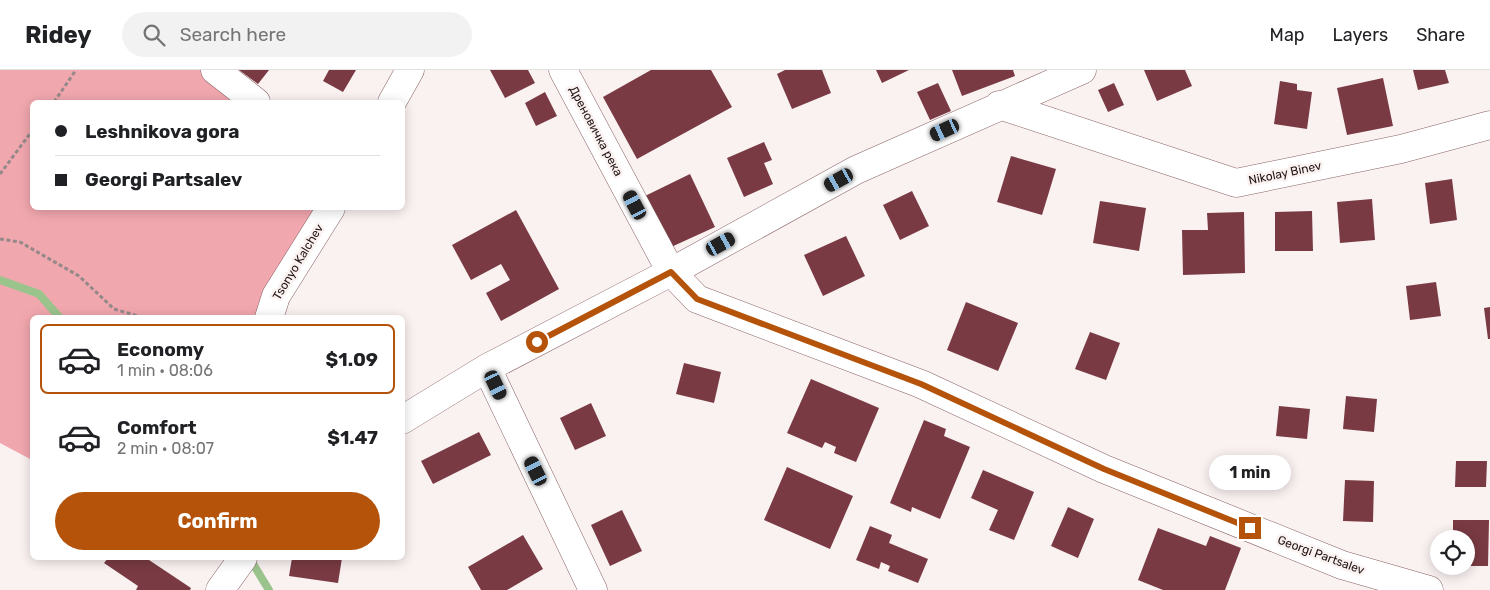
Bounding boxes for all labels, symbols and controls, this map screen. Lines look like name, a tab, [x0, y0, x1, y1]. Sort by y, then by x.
search box	[122, 12, 472, 57]
text: Ridey	[25, 21, 92, 49]
icon: search	[140, 21, 168, 49]
text: Search here	[180, 23, 286, 46]
text: Map	[1270, 24, 1305, 46]
text: Layers	[1333, 24, 1388, 46]
text: Share	[1416, 24, 1465, 46]
street label: Дреновичка река	[566, 84, 626, 178]
car	[928, 117, 961, 143]
text: Leshnikova gora	[85, 120, 239, 143]
street label: Nikolay Binev	[1247, 158, 1323, 188]
car	[822, 166, 855, 194]
text: Georgi Partsalev	[85, 168, 242, 191]
car	[621, 188, 648, 222]
street label: Tsonyo Kalchev	[270, 221, 326, 302]
car	[704, 230, 737, 258]
route start	[526, 331, 548, 353]
icon: car	[57, 337, 102, 382]
text: Economy	[117, 338, 204, 361]
text: $1.09	[326, 348, 378, 371]
text: 1 min · 08:06	[117, 361, 213, 380]
car	[482, 368, 509, 402]
icon: car	[57, 415, 102, 460]
text: Comfort	[117, 416, 197, 439]
text: $1.47	[327, 426, 378, 449]
text: 2 min · 08:07	[117, 439, 214, 458]
car	[522, 454, 549, 488]
callout: 1 min	[1209, 456, 1291, 490]
text: 1 min	[1230, 463, 1270, 482]
button: Confirm	[55, 492, 380, 550]
route end	[1239, 517, 1261, 539]
map controls	[1430, 530, 1475, 575]
button: locate	[1430, 530, 1475, 575]
street label: Georgi Partsalev	[1276, 533, 1367, 577]

